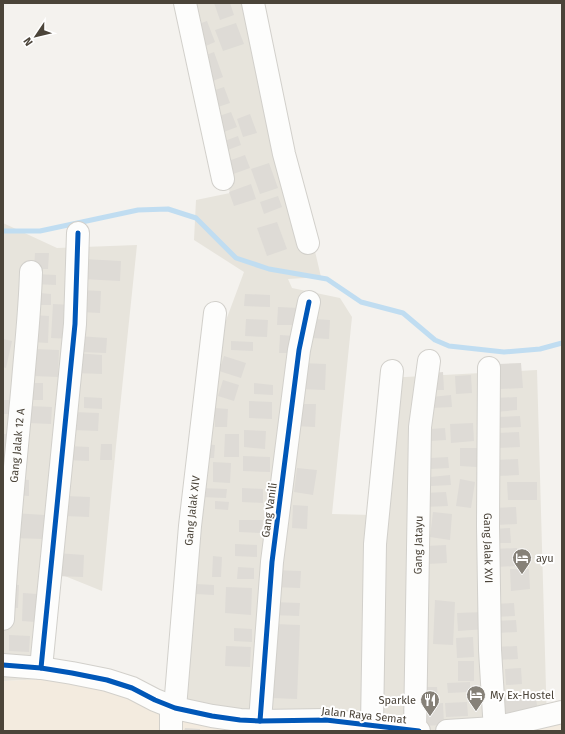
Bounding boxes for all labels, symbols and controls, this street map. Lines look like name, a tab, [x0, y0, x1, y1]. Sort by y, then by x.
north arrow	[16, 16, 56, 56]
text: N	[21, 35, 36, 48]
street label: Gang Jalak 12 A	[8, 407, 28, 483]
street label: Gang Jalak XIV	[182, 474, 203, 546]
street label: Gang Vanili	[259, 482, 280, 538]
street label: Gang Jalak XVI	[481, 513, 495, 583]
street label: Gang Jatayu	[412, 515, 426, 575]
hotel icon: ayu	[511, 547, 533, 575]
place label: ayu	[536, 552, 554, 565]
hotel icon: My Ex-Hostel	[465, 684, 487, 712]
restaurant icon: Sparkle	[419, 689, 441, 717]
place label: My Ex-Hostel	[490, 689, 554, 702]
place label: Sparkle	[379, 694, 416, 707]
street label: Jalan Raya Semat	[321, 705, 407, 726]

